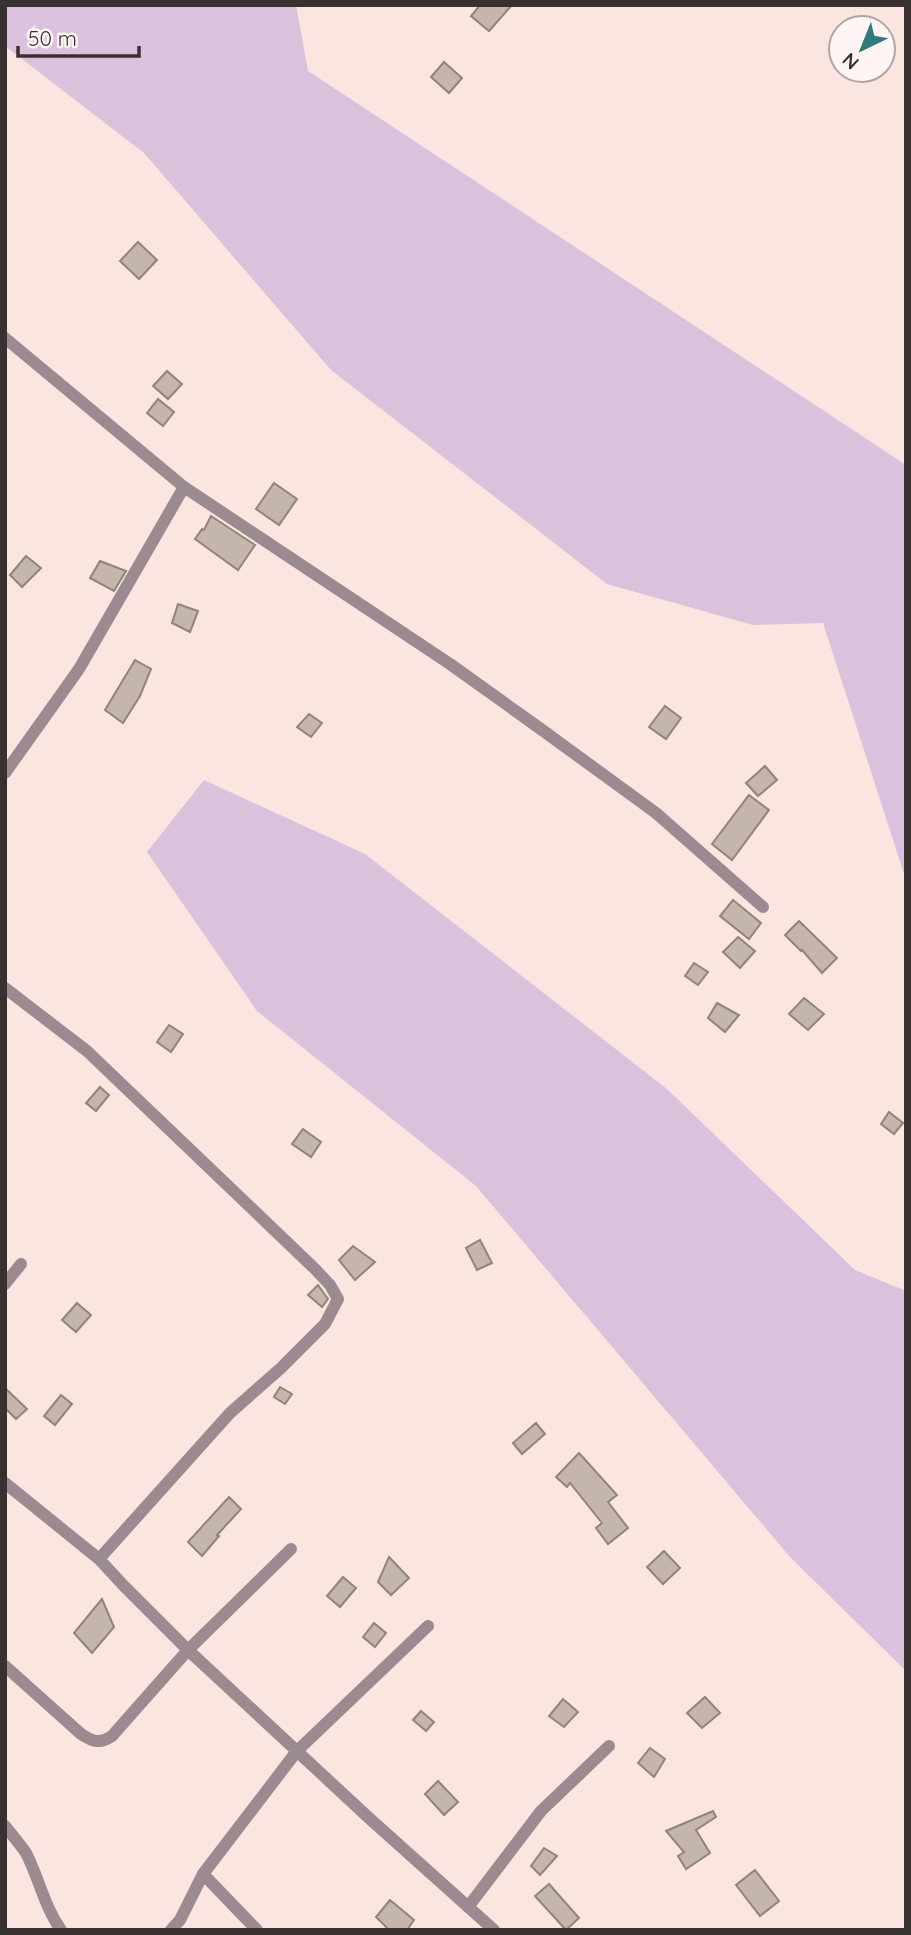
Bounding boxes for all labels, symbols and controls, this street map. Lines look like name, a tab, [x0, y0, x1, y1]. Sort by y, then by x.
scale bar	[18, 14, 138, 58]
north arrow	[827, 14, 897, 84]
text: 50 m	[28, 25, 77, 51]
text: N	[837, 48, 864, 75]

